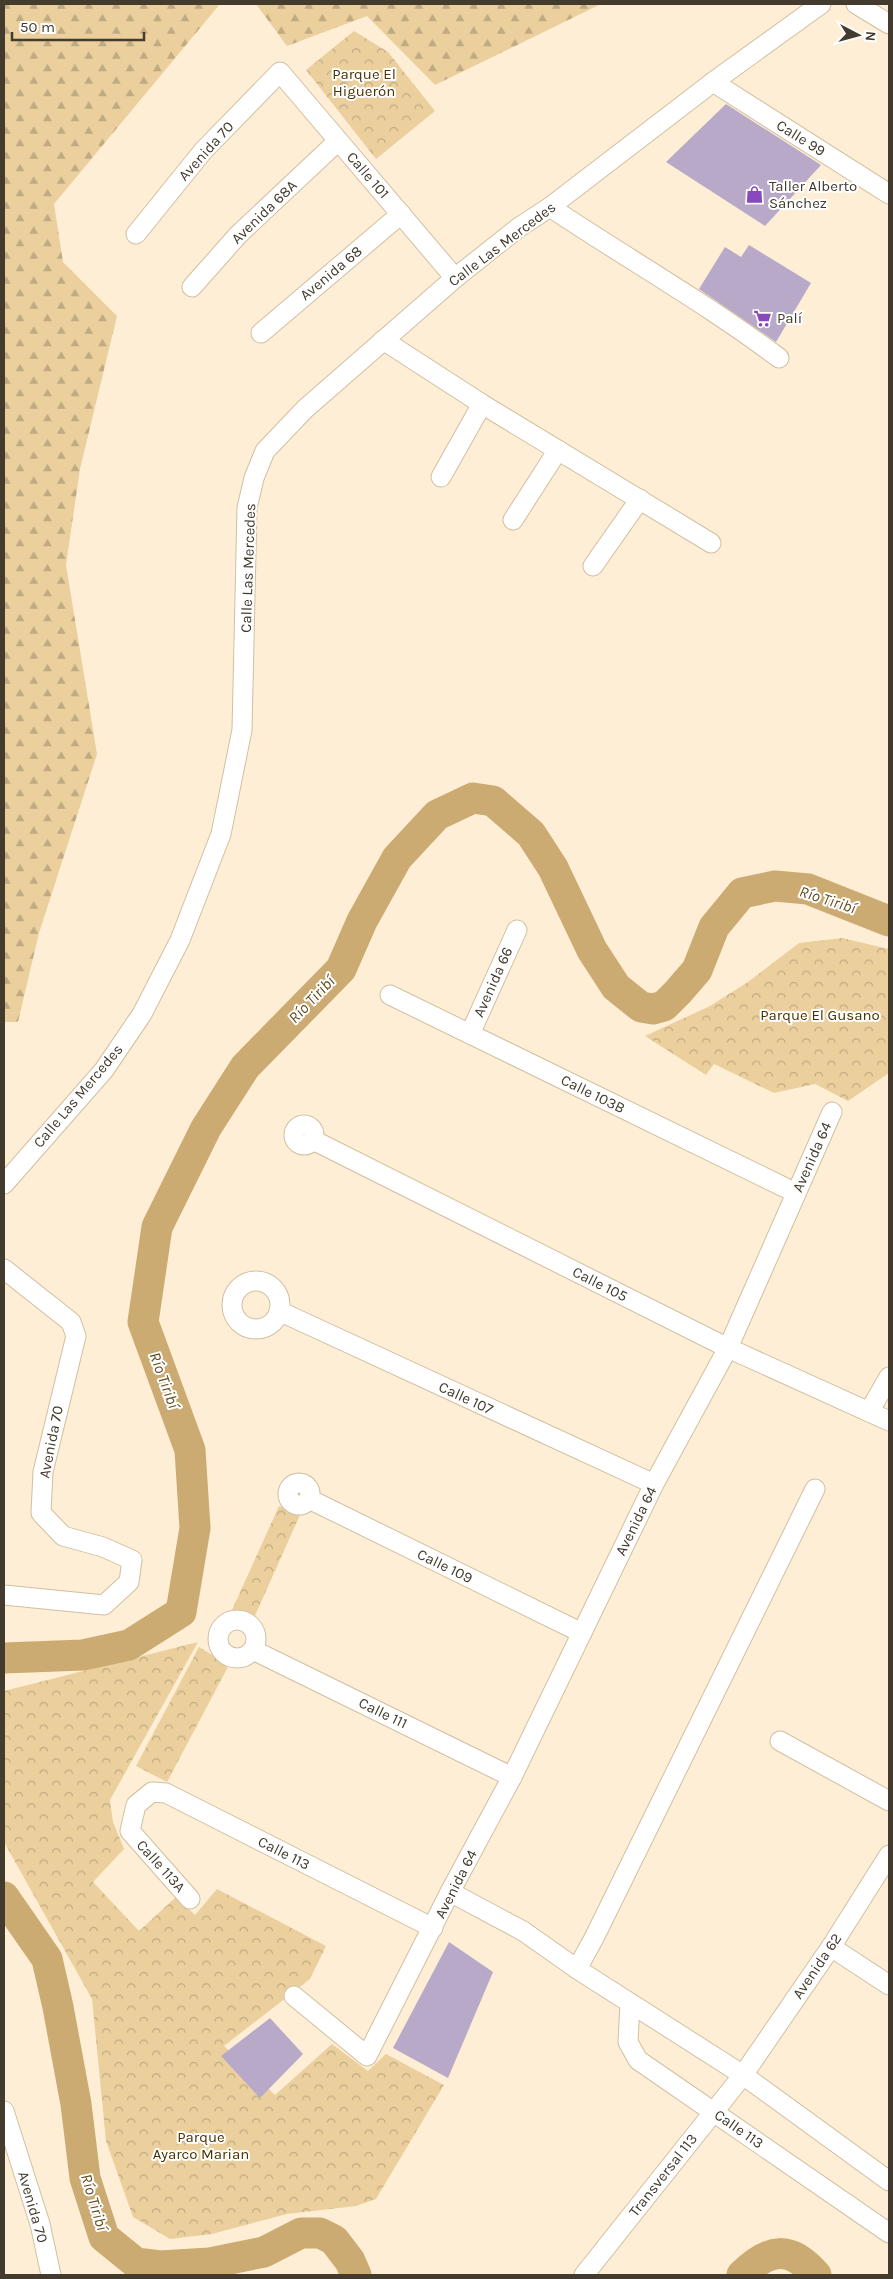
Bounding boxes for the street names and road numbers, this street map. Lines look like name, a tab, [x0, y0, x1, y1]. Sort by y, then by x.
street label: Calle 99	[773, 116, 829, 160]
street label: Avenida 70	[175, 118, 237, 184]
street label: Calle 101	[343, 148, 393, 202]
street label: Avenida 68A	[227, 176, 301, 248]
street label: Calle Las Mercedes	[445, 198, 559, 290]
street label: Avenida 68	[296, 242, 366, 304]
street label: Calle Las Mercedes	[237, 503, 259, 633]
street label: Avenida 66	[470, 944, 516, 1020]
street label: Calle Las Mercedes	[29, 1041, 127, 1151]
street label: Calle 103B	[558, 1071, 628, 1117]
street label: Avenida 64	[789, 1119, 836, 1195]
street label: Calle 105	[569, 1262, 631, 1306]
street label: Calle 107	[436, 1378, 496, 1418]
street label: Avenida 70	[35, 1404, 67, 1480]
street label: Avenida 64	[612, 1483, 661, 1559]
street label: Calle 109	[414, 1545, 476, 1587]
street label: Calle 111	[356, 1694, 410, 1732]
street label: Calle 113	[255, 1832, 313, 1874]
street label: Calle 113A	[133, 1836, 190, 1896]
street label: Avenida 64	[431, 1846, 481, 1921]
street label: Avenida 62	[789, 1930, 845, 2002]
street label: Calle 113	[711, 2106, 767, 2152]
street label: Transversal 113	[625, 2130, 701, 2220]
street label: Avenida 70	[14, 2169, 52, 2245]

